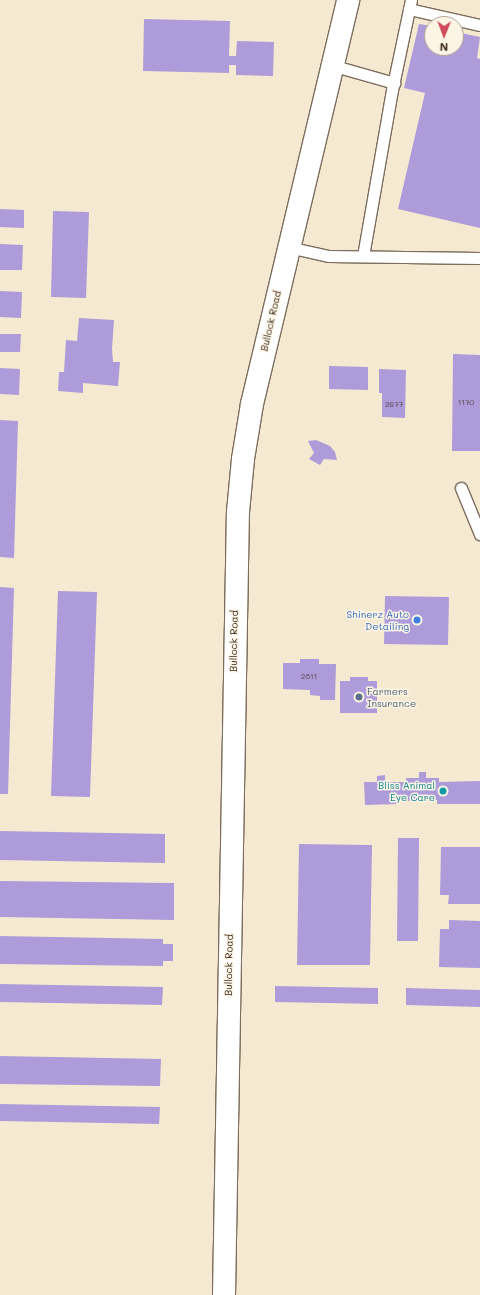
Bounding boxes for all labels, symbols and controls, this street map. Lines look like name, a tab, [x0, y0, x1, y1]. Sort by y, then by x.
north arrow	[424, 16, 464, 56]
text: N	[439, 40, 448, 55]
street label: Bullock Road	[258, 289, 284, 353]
house number: 1170	[458, 398, 474, 408]
house number: 2677	[385, 400, 403, 410]
place label: Shinerz Auto Detailing	[346, 608, 409, 632]
street label: Bullock Road	[227, 610, 241, 672]
marker: Shinerz Auto Detailing	[412, 615, 422, 625]
house number: 2811	[301, 672, 317, 682]
place label: Farmers Insurance	[367, 685, 416, 708]
marker: Farmers Insurance	[354, 692, 364, 702]
place label: Bliss Animal Eye Care	[378, 779, 435, 802]
marker: Bliss Animal Eye Care	[438, 786, 448, 796]
street label: Bullock Road	[222, 934, 236, 996]

